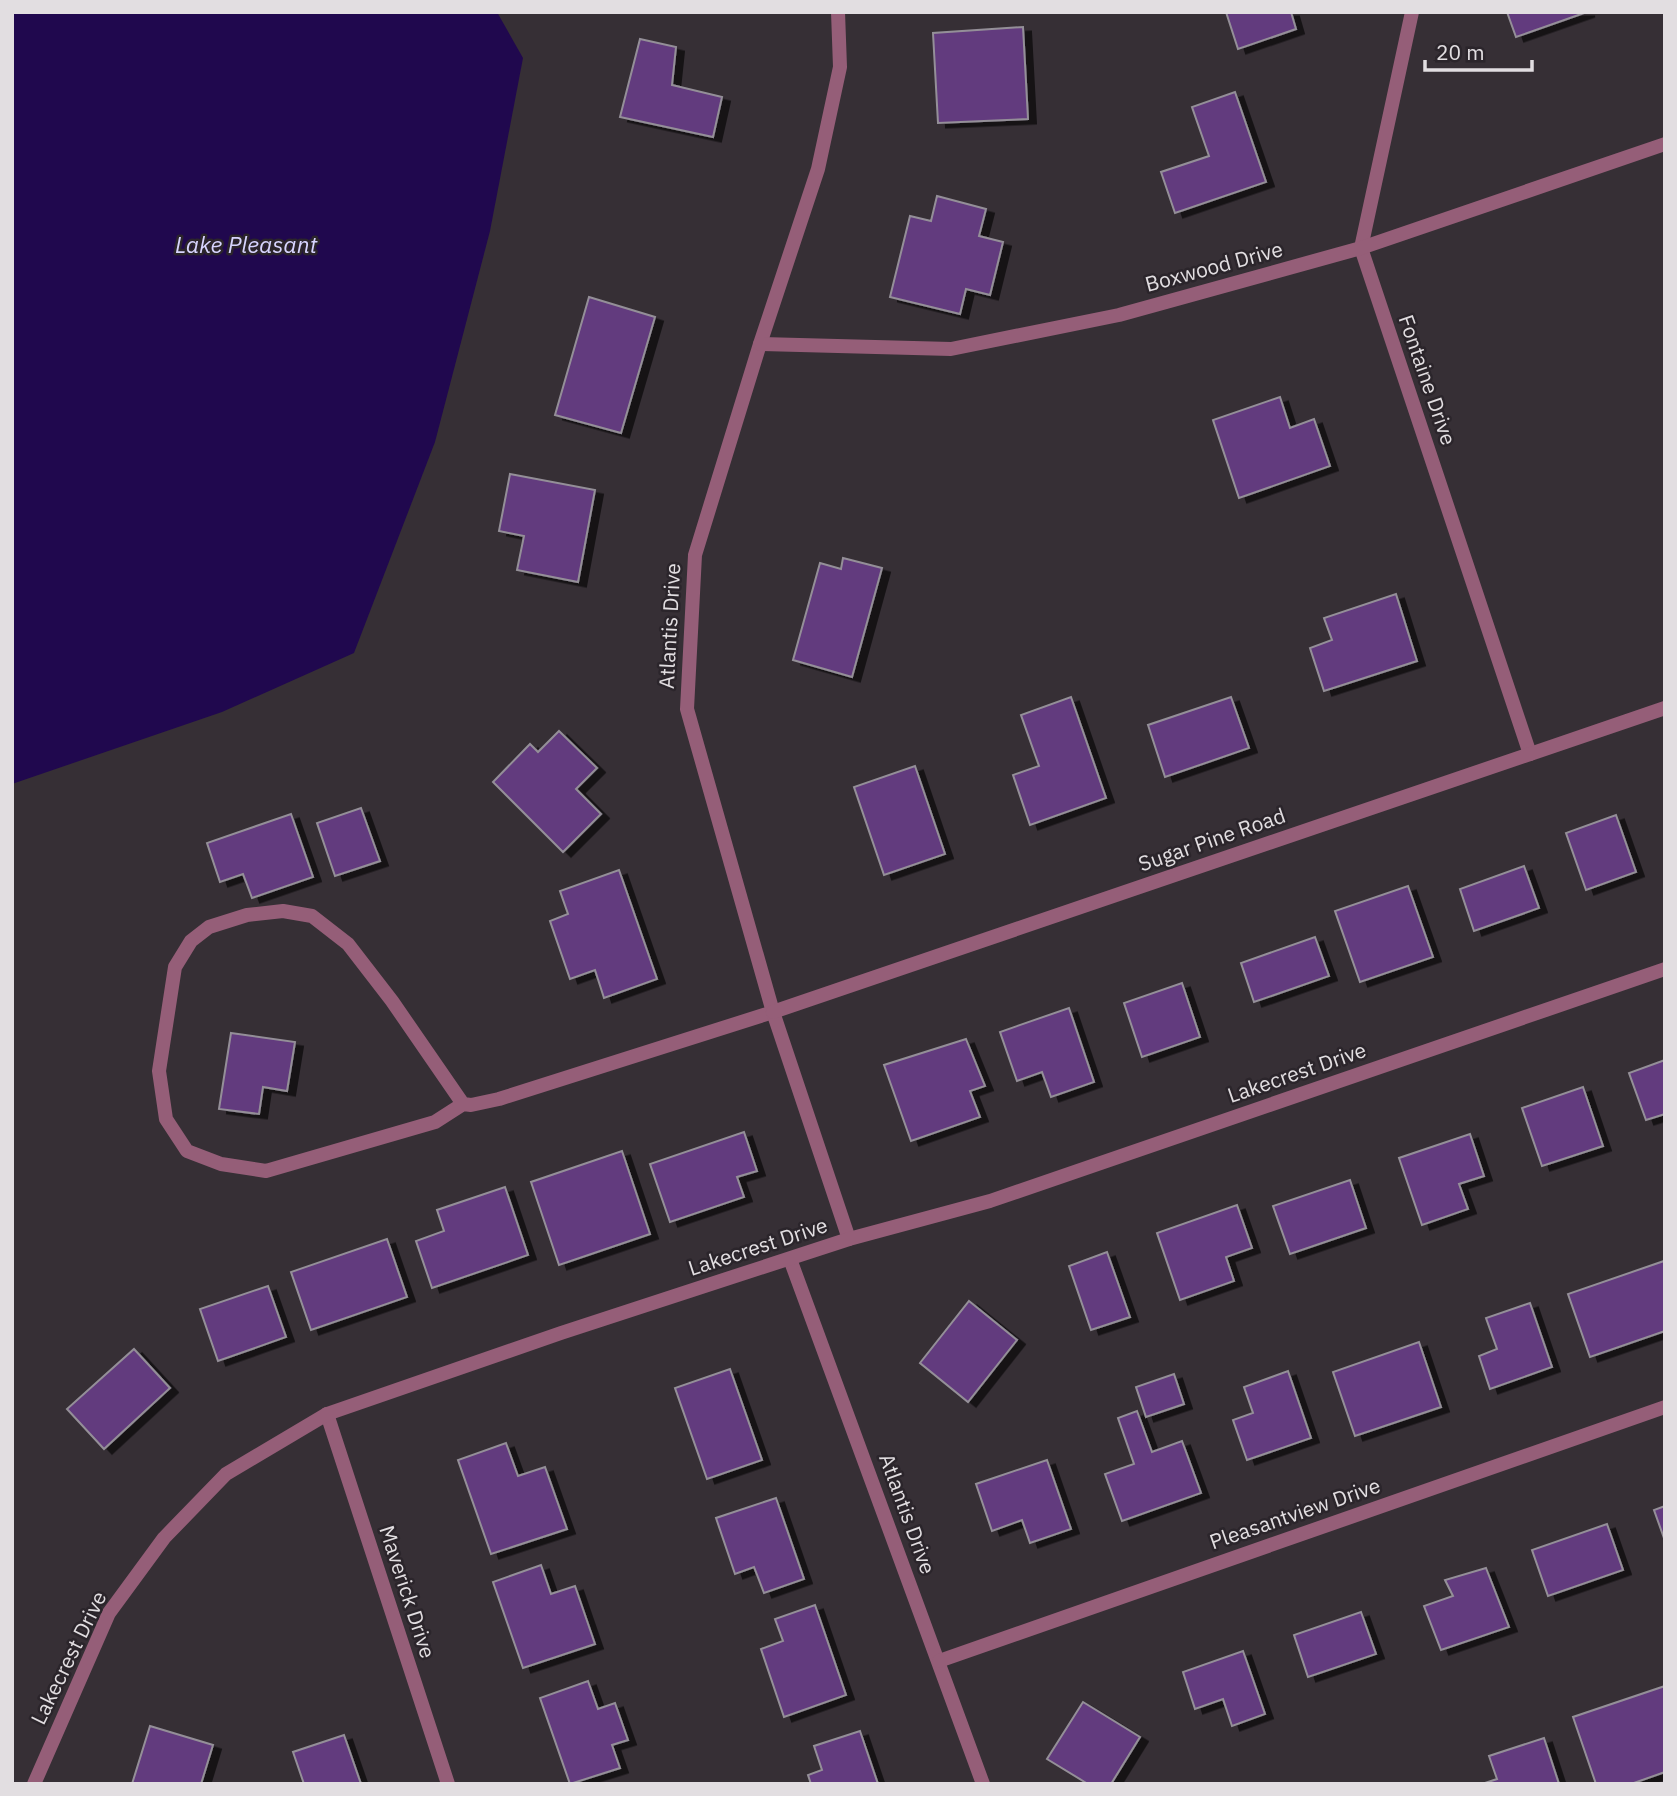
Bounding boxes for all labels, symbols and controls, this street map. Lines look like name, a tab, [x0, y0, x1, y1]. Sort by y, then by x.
scale bar	[1425, 28, 1532, 72]
text: 20 m	[1436, 38, 1485, 66]
water label: Lake Pleasant	[175, 229, 318, 259]
street label: Boxwood Drive	[1142, 234, 1286, 298]
street label: Fontaine Drive	[1393, 311, 1463, 448]
street label: Atlantis Drive	[652, 562, 686, 690]
street label: Sugar Pine Road	[1134, 801, 1289, 877]
street label: Lakecrest Drive	[1224, 1035, 1370, 1109]
street label: Lakecrest Drive	[685, 1210, 831, 1282]
street label: Atlantis Drive	[873, 1450, 943, 1578]
street label: Pleasantview Drive	[1206, 1471, 1384, 1555]
street label: Maverick Drive	[373, 1522, 443, 1662]
street label: Lakecrest Drive	[24, 1586, 112, 1729]

